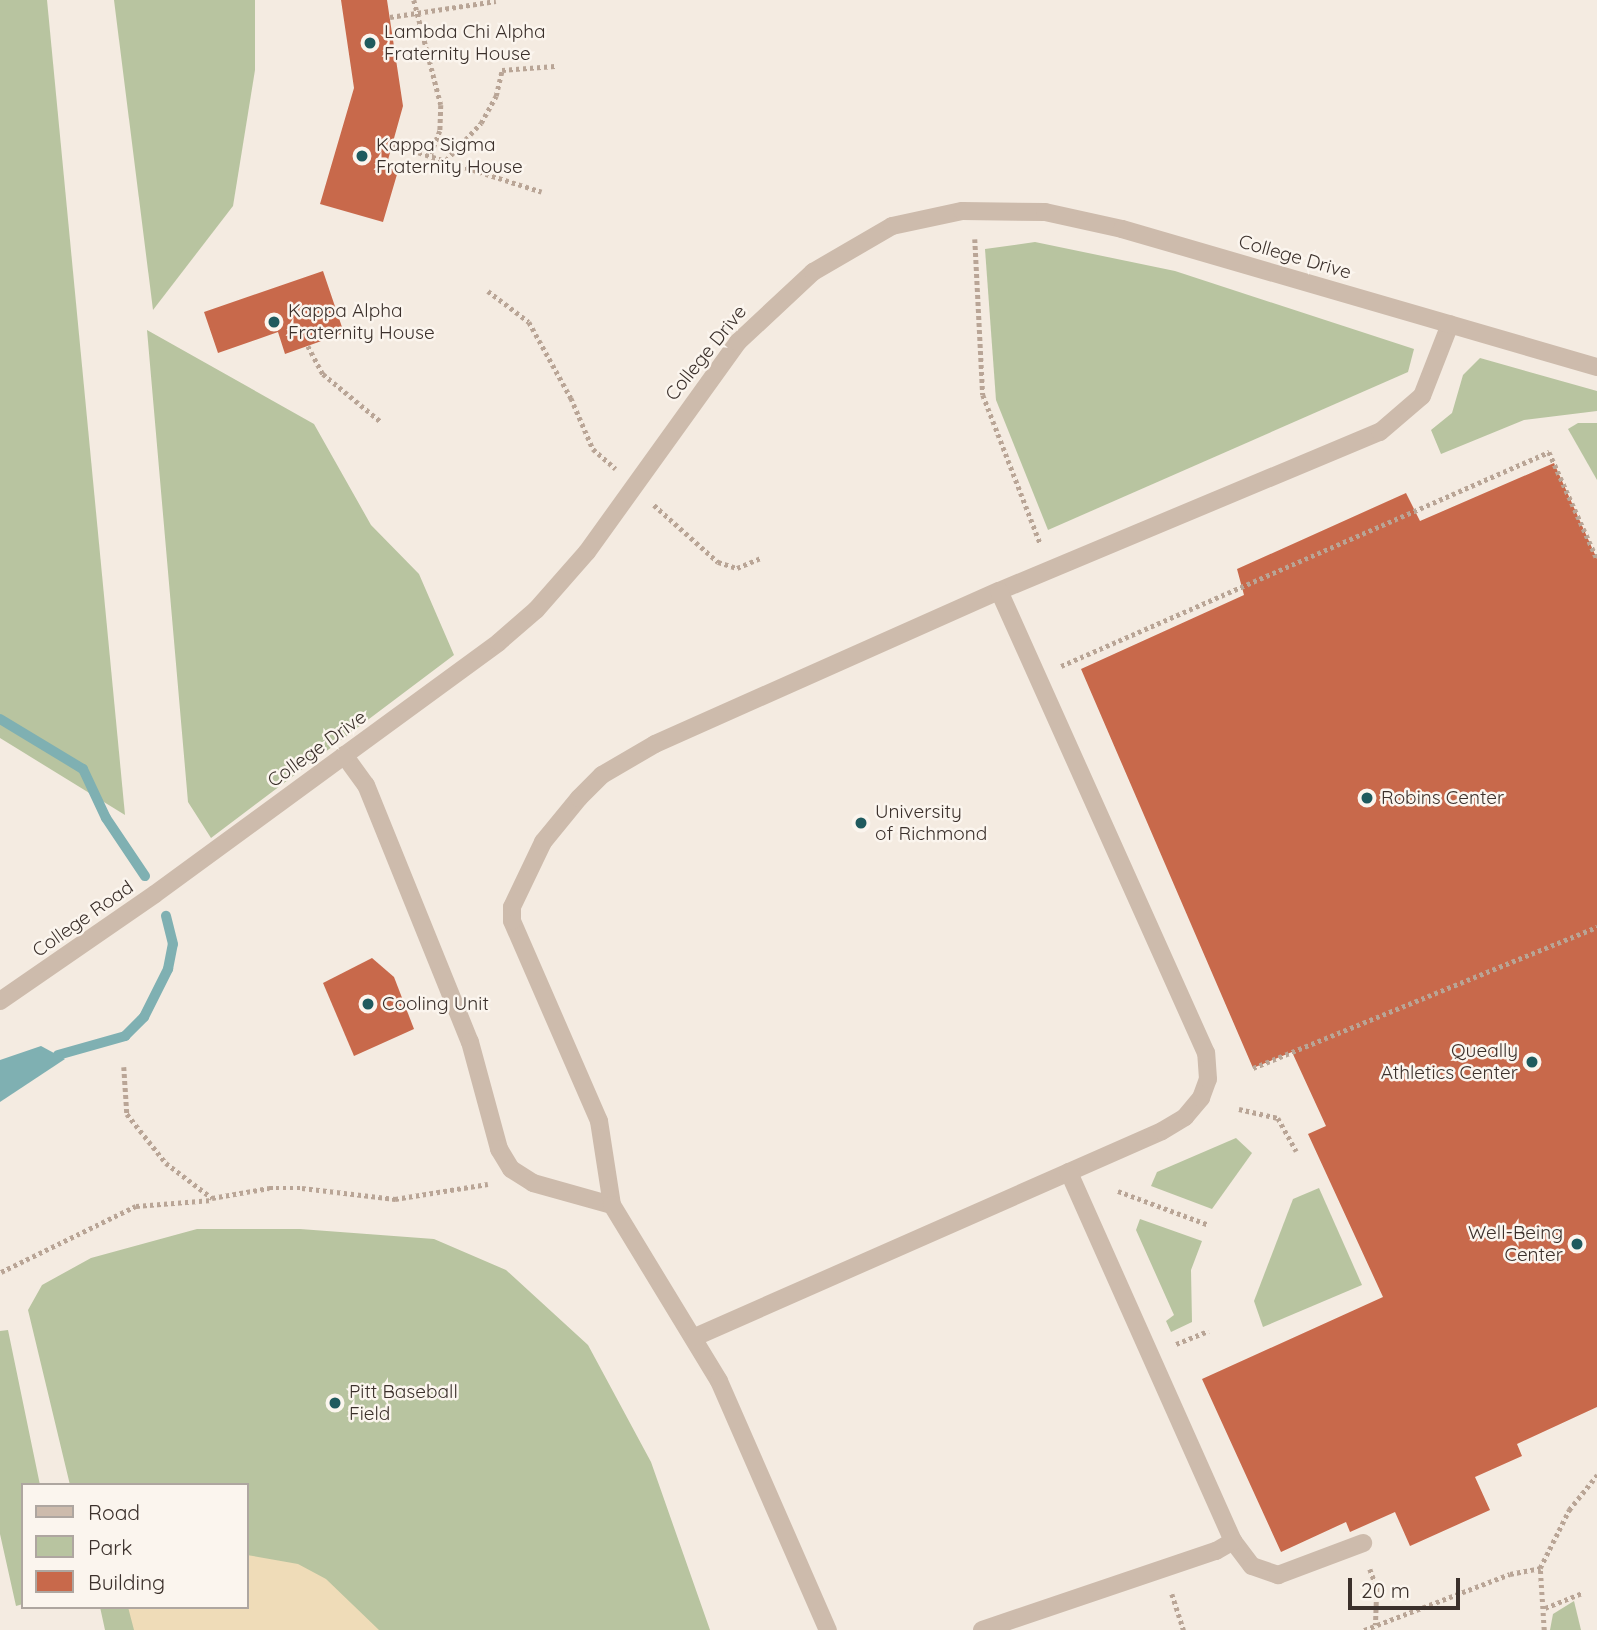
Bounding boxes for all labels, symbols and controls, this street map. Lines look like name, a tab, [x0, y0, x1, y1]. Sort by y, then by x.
place label: Lambda Chi Alpha Fraternity House	[384, 21, 546, 65]
marker: Lambda Chi Alpha Fraternity House	[362, 35, 378, 51]
place label: Kappa Sigma Fraternity House	[376, 134, 523, 178]
marker: Kappa Sigma Fraternity House	[354, 148, 370, 164]
street label: College Drive	[1236, 230, 1354, 284]
place label: Kappa Alpha Fraternity House	[288, 300, 435, 344]
street label: College Drive	[661, 301, 751, 405]
marker: Kappa Alpha Fraternity House	[266, 314, 282, 330]
street label: College Drive	[263, 706, 371, 792]
place label: Robins Center	[1381, 787, 1504, 809]
marker: Robins Center	[1359, 790, 1375, 806]
place label: University of Richmond	[875, 801, 987, 845]
marker: University of Richmond	[853, 815, 869, 831]
street label: College Road	[28, 876, 138, 962]
place label: Cooling Unit	[382, 993, 489, 1015]
marker: Cooling Unit	[360, 996, 376, 1012]
place label: Queally Athletics Center	[1381, 1040, 1518, 1084]
marker: Queally Athletics Center	[1524, 1054, 1540, 1070]
place label: Well-Being Center	[1468, 1222, 1563, 1266]
marker: Well-Being Center	[1569, 1236, 1585, 1252]
place label: Pitt Baseball Field	[349, 1381, 458, 1425]
marker: Pitt Baseball Field	[327, 1395, 343, 1411]
legend	[21, 1483, 248, 1609]
text: Road	[88, 1499, 140, 1525]
text: Park	[88, 1534, 132, 1560]
scale bar	[1352, 1564, 1464, 1608]
text: Building	[88, 1569, 165, 1595]
text: 20 m	[1361, 1577, 1410, 1603]

